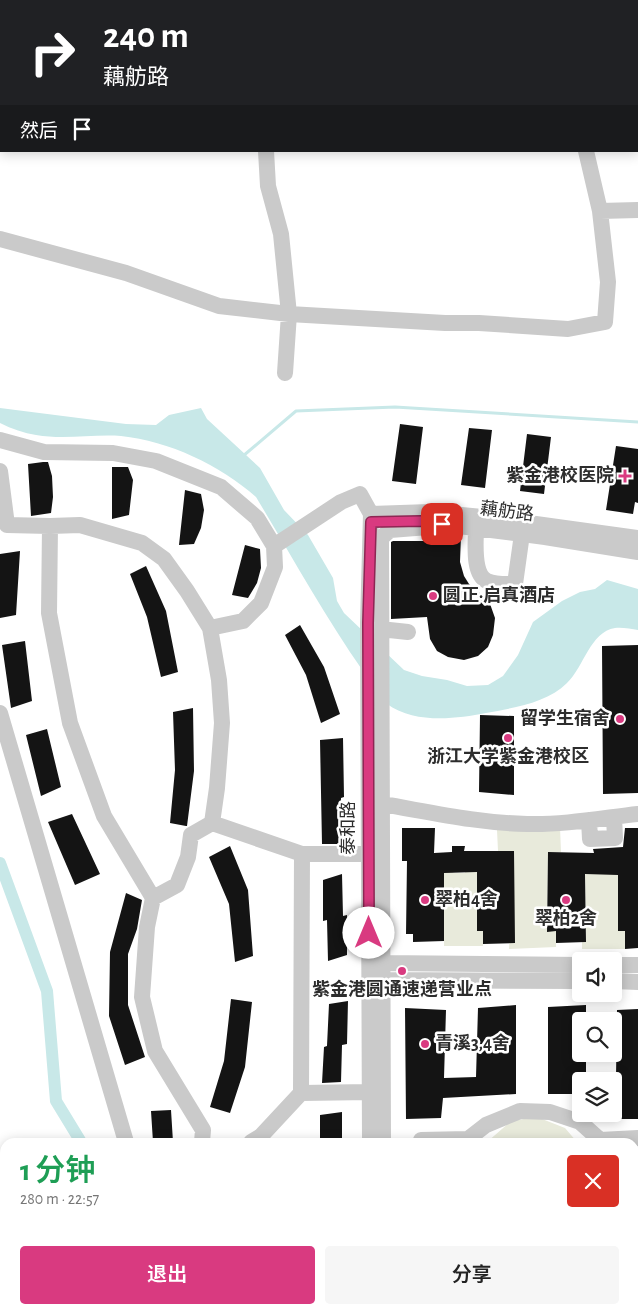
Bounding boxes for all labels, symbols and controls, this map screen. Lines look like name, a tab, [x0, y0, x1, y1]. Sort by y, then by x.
text: 240 m	[103, 19, 189, 54]
icon: right	[20, 20, 85, 85]
text: 藕舫路	[103, 66, 169, 88]
icon: arrive	[68, 115, 96, 143]
text: 然后	[20, 122, 58, 141]
place label: 紫金港校医院	[506, 465, 614, 485]
marker: 紫金港校医院	[618, 469, 632, 483]
street label: 藕舫路	[479, 498, 535, 524]
pin	[421, 503, 463, 545]
icon: arrive	[428, 510, 456, 538]
place label: 圆正·启真酒店	[443, 585, 555, 605]
marker: 圆正·启真酒店	[427, 590, 439, 602]
place label: 留学生宿舍	[520, 708, 610, 728]
marker: 留学生宿舍	[614, 713, 626, 725]
marker: 浙江大学紫金港校区	[502, 732, 514, 744]
place label: 浙江大学紫金港校区	[427, 746, 589, 766]
street label: 泰和路	[338, 801, 358, 855]
place label: 翠柏4舍	[435, 889, 498, 909]
marker: 翠柏4舍	[419, 894, 431, 906]
marker: 翠柏2舍	[560, 894, 572, 906]
position arrow	[342, 906, 394, 958]
place label: 翠柏2舍	[535, 908, 597, 928]
map controls	[572, 952, 622, 1122]
button: sound	[572, 952, 622, 1002]
marker: 紫金港圆通速递营业点	[396, 965, 408, 977]
place label: 紫金港圆通速递营业点	[312, 979, 492, 999]
button: search	[572, 1012, 622, 1062]
place label: 青溪3,4舍	[435, 1033, 510, 1053]
marker: 青溪3,4舍	[419, 1038, 431, 1050]
button: layers	[572, 1072, 622, 1122]
button: close	[567, 1155, 619, 1207]
text: 1 分钟	[20, 1156, 95, 1186]
text: 280 m · 22:57	[20, 1191, 99, 1207]
button: 退出	[20, 1246, 315, 1304]
button: 分享	[325, 1246, 619, 1304]

